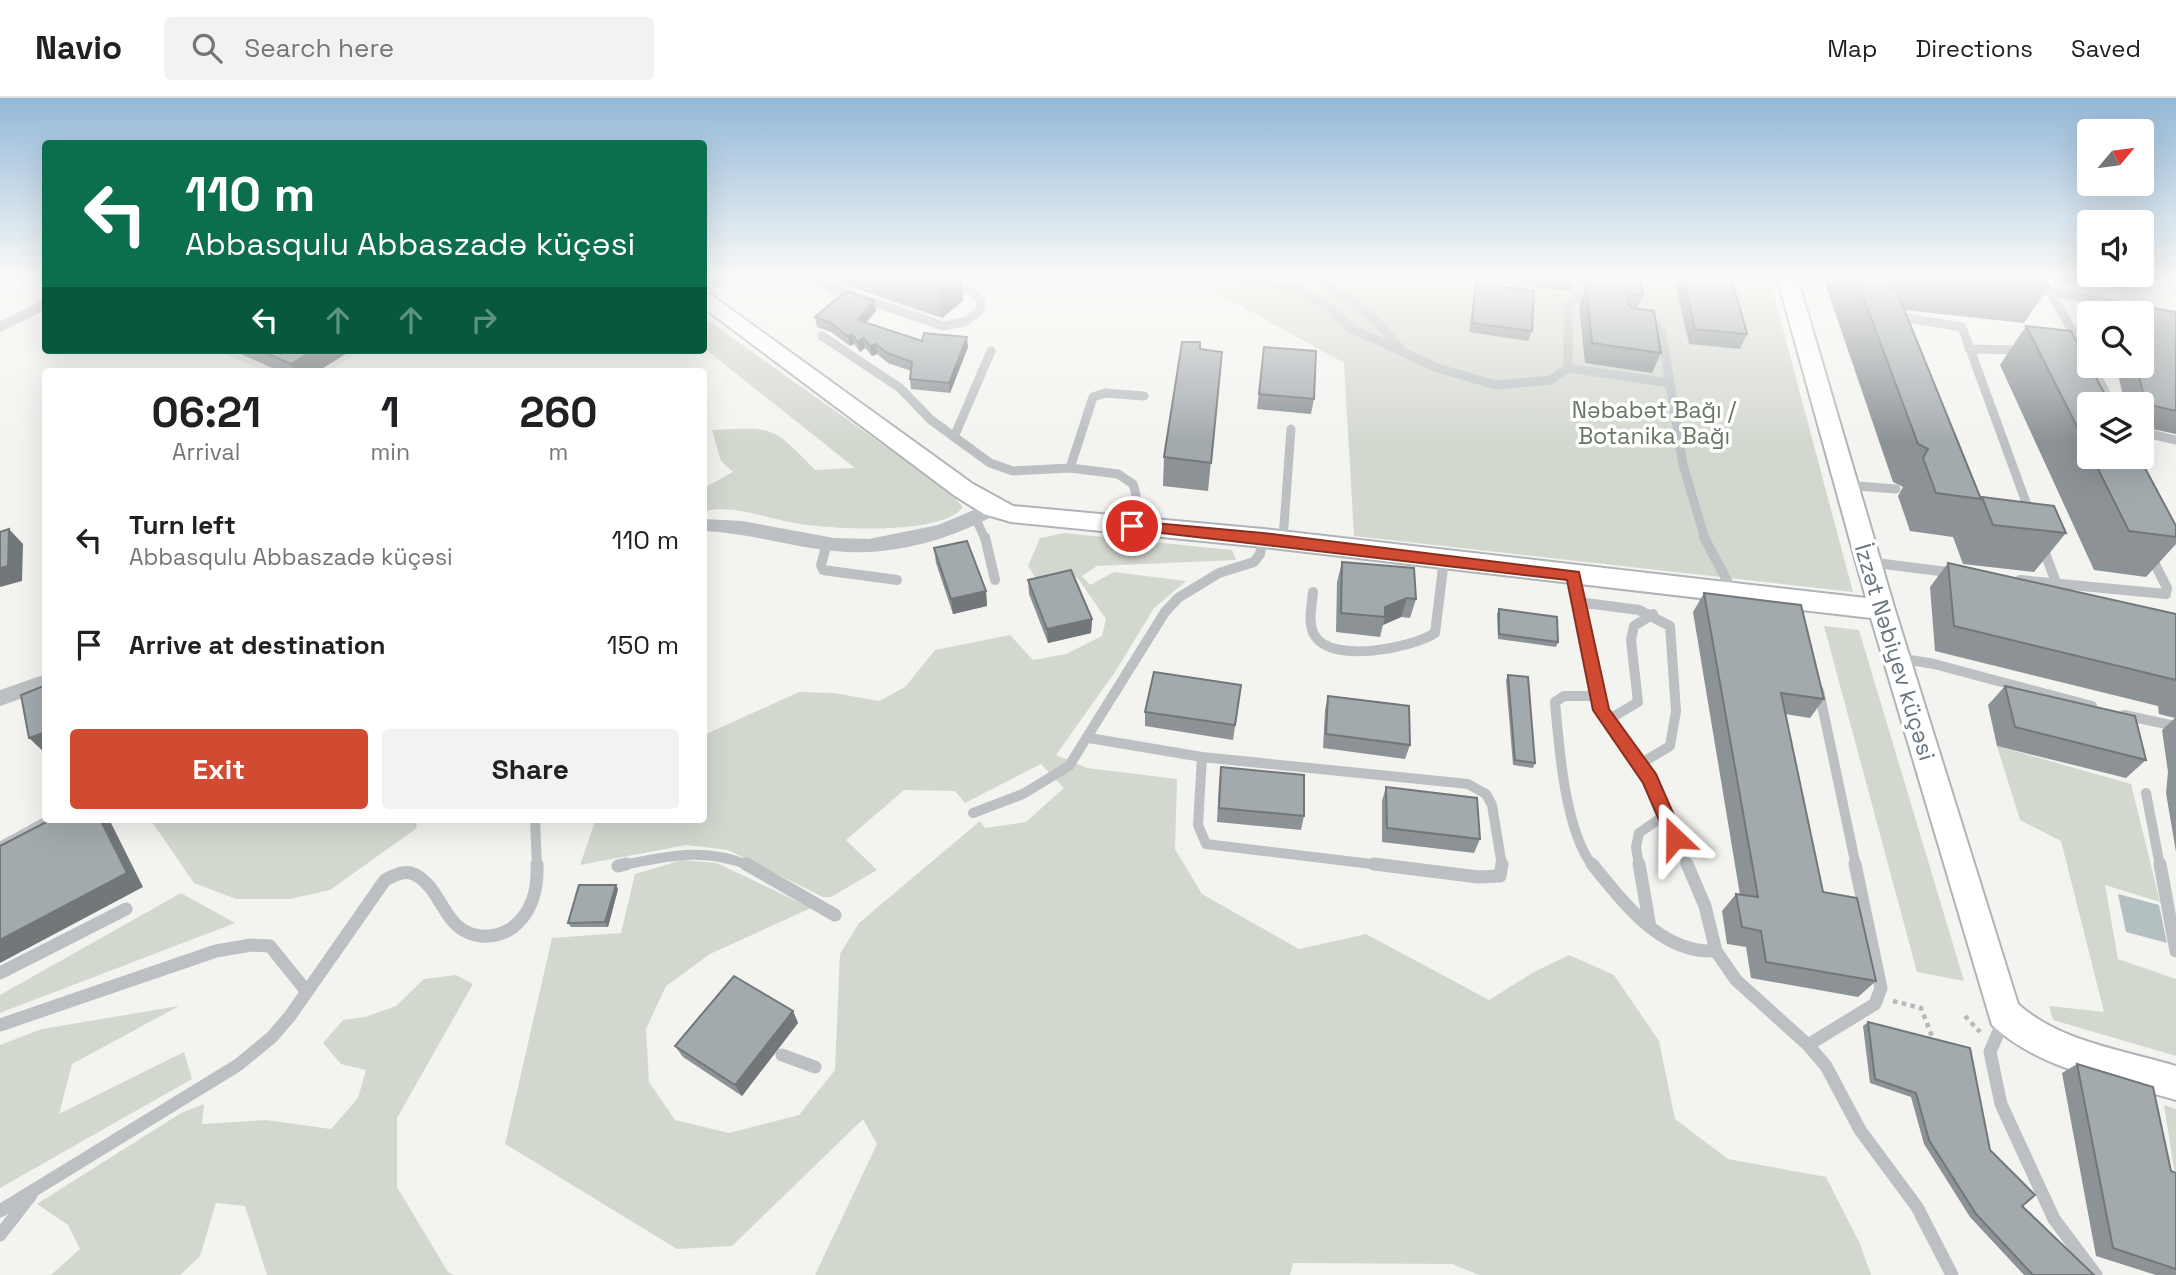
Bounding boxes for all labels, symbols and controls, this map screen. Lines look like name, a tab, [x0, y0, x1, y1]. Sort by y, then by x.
search box	[164, 17, 654, 80]
text: Navio	[35, 27, 122, 69]
icon: search	[188, 29, 226, 67]
text: Search here	[244, 31, 394, 65]
text: Map	[1827, 33, 1877, 64]
text: Directions	[1915, 33, 2033, 64]
text: Saved	[2071, 33, 2141, 64]
north arrow	[2077, 119, 2154, 196]
map controls	[2077, 119, 2154, 469]
text: 110 m	[185, 163, 315, 225]
icon: left	[70, 168, 161, 259]
button: sound	[2077, 210, 2154, 287]
text: Abbasqulu Abbaszadə küçəsi	[185, 224, 635, 264]
icon: left	[246, 301, 284, 339]
icon: ahead	[319, 301, 357, 339]
icon: ahead	[392, 301, 430, 339]
icon: right	[465, 301, 503, 339]
button: search	[2077, 301, 2154, 378]
text: 06:21	[151, 386, 261, 439]
text: 1	[381, 386, 400, 439]
text: 260	[519, 386, 598, 439]
button: layers	[2077, 392, 2154, 469]
park label: Nəbabət Bağı / Botanika Bağı	[1572, 395, 1737, 451]
text: Arrival	[172, 437, 240, 467]
text: min	[370, 437, 410, 467]
text: m	[549, 437, 568, 467]
pin	[1102, 496, 1162, 556]
icon: arrive	[1113, 507, 1151, 545]
text: Turn left	[129, 508, 236, 542]
icon: left	[70, 521, 108, 559]
text: 110 m	[612, 523, 679, 557]
street label: İzzət Nəbiyev küçəsi	[1848, 540, 1942, 764]
text: Abbasqulu Abbaszadə küçəsi	[129, 542, 453, 572]
icon: arrive	[70, 626, 108, 664]
text: Arrive at destination	[129, 628, 386, 662]
text: 150 m	[607, 628, 679, 662]
button: Exit	[70, 729, 368, 809]
button: Share	[382, 729, 679, 809]
position arrow	[1638, 801, 1712, 875]

